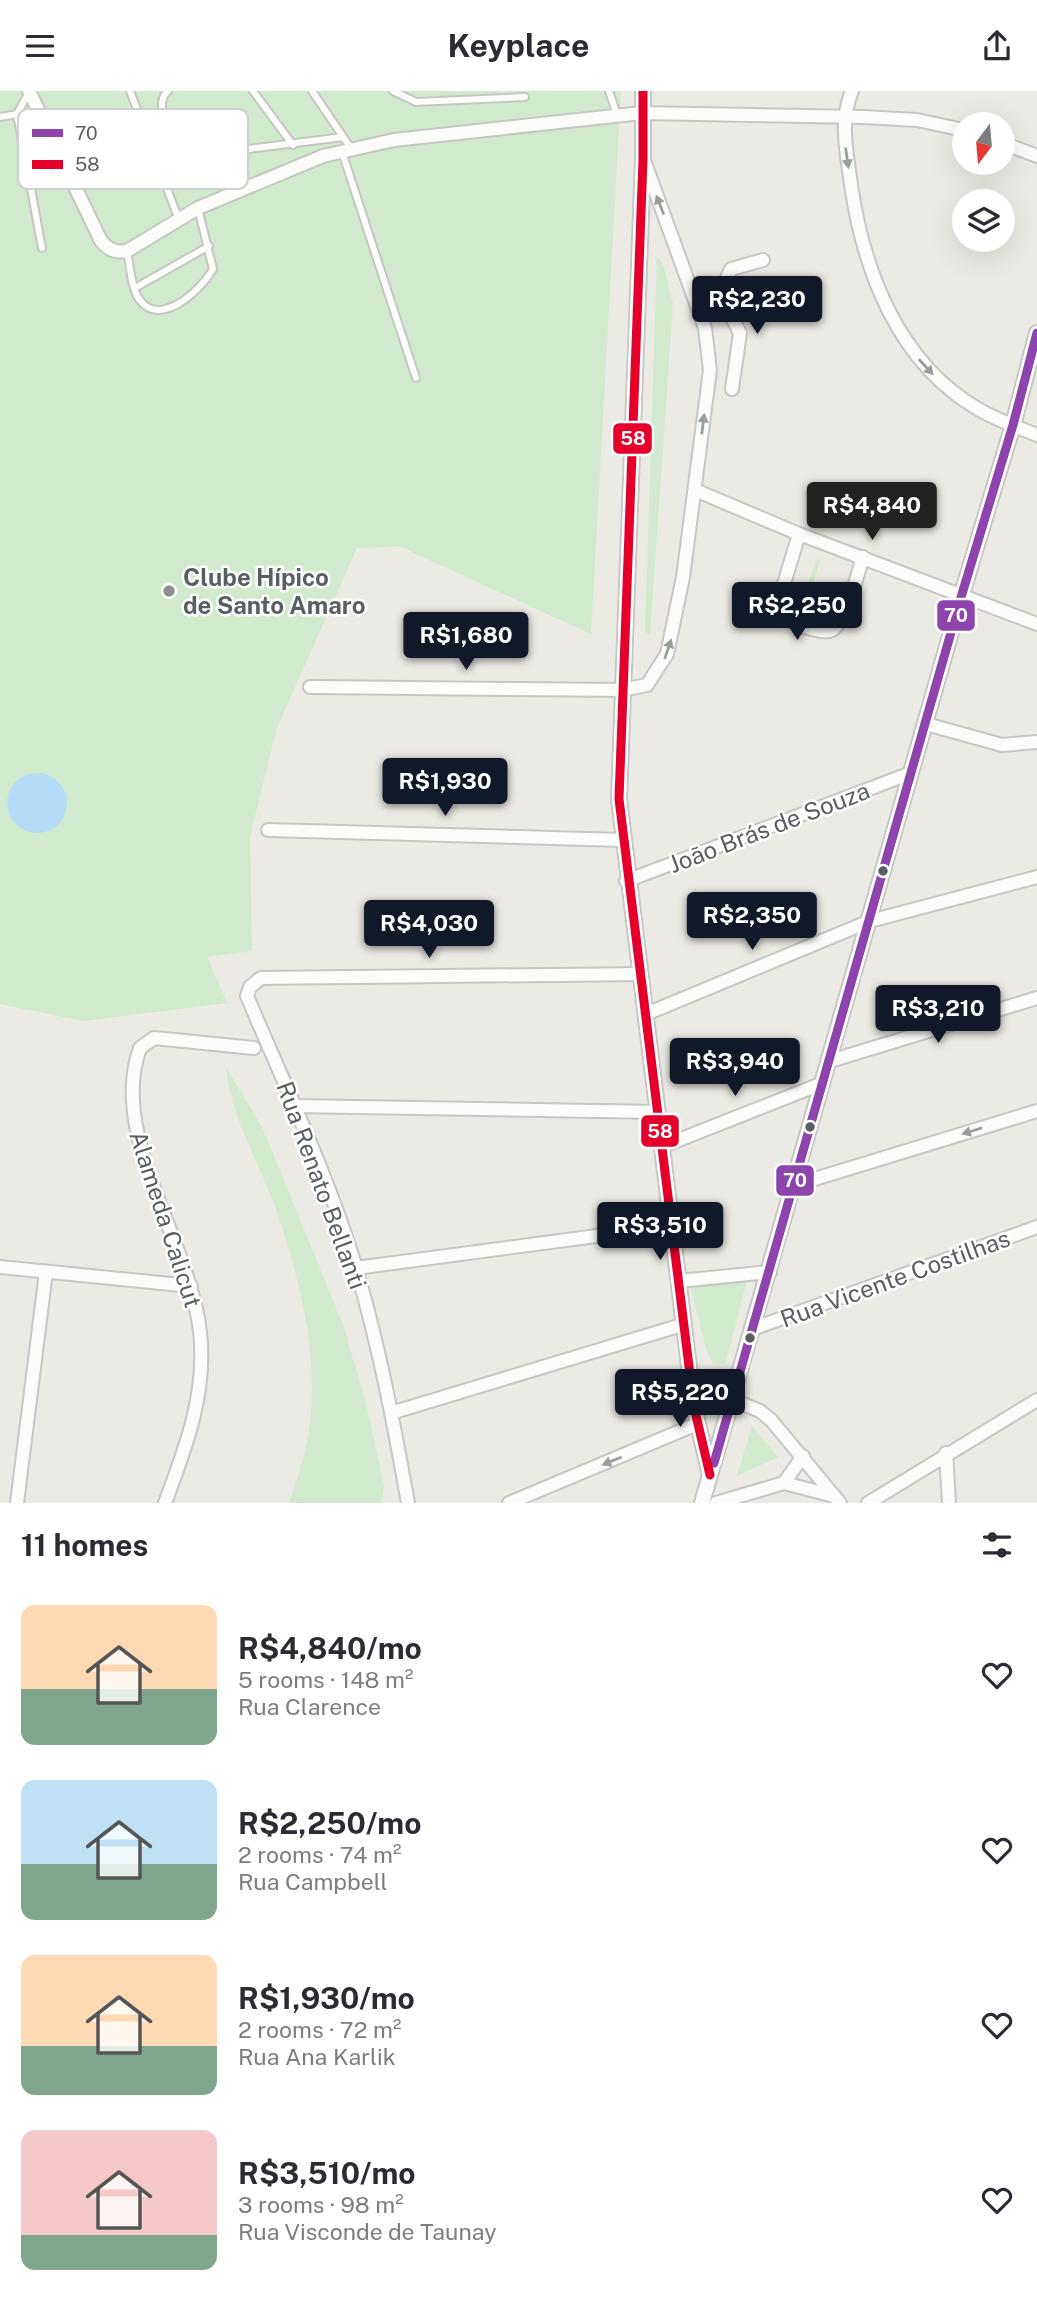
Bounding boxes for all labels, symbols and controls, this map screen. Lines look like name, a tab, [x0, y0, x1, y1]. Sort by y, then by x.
icon: menu	[21, 27, 59, 65]
text: Keyplace	[448, 27, 589, 64]
icon: share	[978, 27, 1016, 65]
legend	[18, 109, 248, 189]
north arrow	[952, 112, 1015, 175]
map controls	[952, 112, 1015, 252]
text: 70	[75, 122, 98, 144]
one-way arrow	[842, 147, 853, 169]
text: 58	[75, 153, 99, 175]
button: layers	[952, 189, 1015, 252]
one-way arrow	[655, 195, 666, 216]
pin: R$2,230	[692, 277, 822, 336]
text: R$2,230	[708, 285, 806, 312]
one-way arrow	[918, 358, 934, 375]
one-way arrow	[698, 413, 709, 435]
line badge: 58	[612, 422, 653, 455]
text: 58	[620, 427, 646, 449]
pin: R$4,840	[807, 483, 937, 542]
text: R$4,840	[823, 491, 921, 518]
place label: Clube Hípico de Santo Amaro	[183, 563, 365, 619]
pin: R$2,250	[732, 582, 862, 642]
marker: Clube Hípico de Santo Amaro	[161, 583, 177, 599]
text: R$2,250	[748, 591, 846, 618]
line badge: 70	[936, 599, 976, 632]
text: 70	[944, 604, 968, 626]
pin: R$1,680	[401, 613, 531, 672]
text: R$1,680	[419, 621, 513, 648]
one-way arrow	[663, 638, 674, 659]
pin: R$1,930	[380, 759, 510, 818]
text: R$1,930	[398, 767, 492, 794]
street label: João Brás de Souza	[665, 776, 873, 878]
unlabelled marker	[876, 864, 890, 878]
pin: R$2,350	[687, 893, 817, 952]
pin: R$4,030	[364, 901, 494, 960]
text: R$2,350	[703, 901, 801, 928]
text: R$4,030	[380, 909, 478, 936]
pin: R$3,210	[873, 985, 1003, 1045]
text: R$3,210	[891, 994, 985, 1021]
pin: R$3,940	[670, 1039, 800, 1098]
text: R$3,940	[686, 1047, 784, 1074]
street label: Rua Renato Bellanti	[271, 1077, 373, 1293]
line badge: 58	[640, 1114, 680, 1148]
text: 58	[647, 1120, 673, 1142]
unlabelled marker	[803, 1120, 817, 1134]
street label: Alameda Calicut	[124, 1127, 208, 1311]
one-way arrow	[961, 1127, 982, 1137]
line badge: 70	[775, 1164, 815, 1197]
text: 70	[783, 1169, 807, 1191]
pin: R$3,510	[595, 1203, 725, 1262]
text: R$3,510	[613, 1211, 707, 1238]
street label: Rua Vicente Costilhas	[776, 1223, 1014, 1333]
unlabelled marker	[743, 1331, 757, 1345]
pin: R$5,220	[615, 1369, 745, 1429]
text: R$5,220	[631, 1378, 729, 1405]
one-way arrow	[601, 1456, 622, 1467]
icon: filters	[978, 1526, 1016, 1564]
text: 11 homes	[21, 1527, 148, 1563]
text: R$4,840/mo	[238, 1630, 422, 1666]
icon: home	[77, 1633, 161, 1717]
icon: heart	[978, 1656, 1016, 1694]
text: 5 rooms · 148 m²	[238, 1666, 413, 1693]
text: Rua Clarence	[238, 1693, 381, 1720]
text: R$2,250/mo	[238, 1805, 421, 1841]
icon: home	[77, 1808, 161, 1892]
icon: heart	[978, 1831, 1016, 1869]
text: 2 rooms · 74 m²	[238, 1841, 401, 1868]
text: Rua Campbell	[238, 1868, 387, 1895]
text: R$1,930/mo	[238, 1980, 415, 2016]
icon: home	[77, 1983, 161, 2067]
icon: heart	[978, 2006, 1016, 2044]
text: 2 rooms · 72 m²	[238, 2016, 401, 2043]
text: Rua Ana Karlik	[238, 2043, 396, 2070]
text: R$3,510/mo	[238, 2155, 416, 2191]
icon: home	[77, 2158, 161, 2242]
icon: heart	[978, 2181, 1016, 2219]
text: 3 rooms · 98 m²	[238, 2191, 404, 2218]
text: Rua Visconde de Taunay	[238, 2218, 496, 2245]

